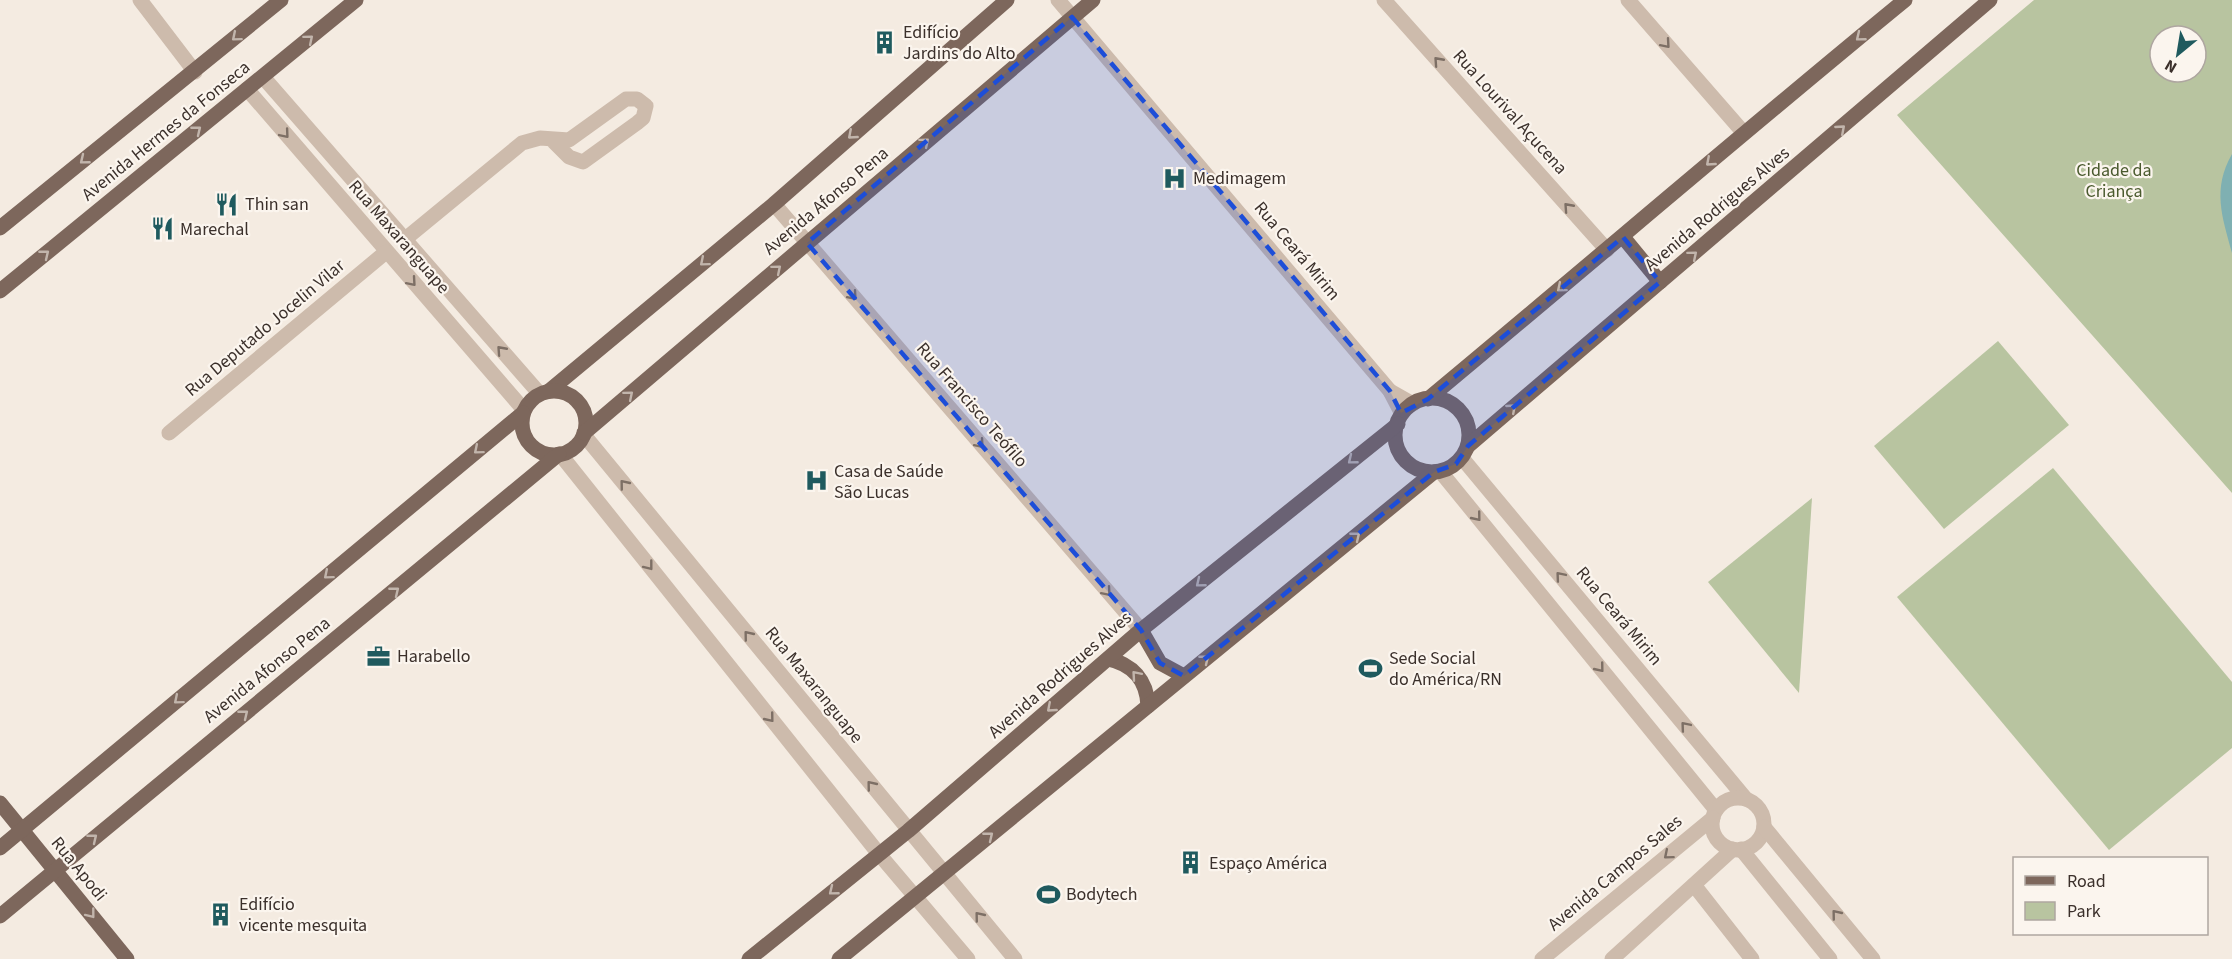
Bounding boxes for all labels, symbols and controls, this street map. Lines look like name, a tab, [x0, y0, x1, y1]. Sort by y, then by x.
place label: Edifício Jardins do Alto	[903, 20, 1015, 66]
north arrow	[2148, 24, 2208, 84]
building icon: Edifício Jardins do Alto	[872, 29, 898, 55]
one-way arrow	[232, 30, 243, 41]
one-way arrow	[1856, 30, 1867, 41]
one-way arrow	[302, 36, 313, 47]
one-way arrow	[1659, 37, 1670, 48]
street label: Rua Lourival Açucena	[1447, 44, 1573, 180]
text: N	[2161, 54, 2181, 78]
street label: Avenida Hermes da Fonseca	[76, 55, 256, 207]
one-way arrow	[1434, 57, 1445, 68]
one-way arrow	[1834, 125, 1845, 136]
one-way arrow	[190, 127, 201, 138]
one-way arrow	[278, 127, 289, 138]
one-way arrow	[849, 128, 859, 139]
one-way arrow	[918, 138, 929, 149]
street label: Avenida Afonso Pena	[758, 141, 894, 261]
street label: Avenida Rodrigues Alves	[1639, 141, 1795, 277]
one-way arrow	[80, 153, 91, 164]
one-way arrow	[1706, 155, 1717, 166]
park label: Cidade da Criança	[2076, 158, 2152, 204]
hospital icon: Medimagem	[1162, 165, 1188, 191]
place label: Medimagem	[1193, 166, 1286, 191]
street label: Rua Maxaranguape	[343, 175, 456, 299]
restaurant icon: Thin san	[214, 191, 240, 217]
place label: Thin san	[245, 192, 309, 217]
street label: Rua Ceará Mirim	[1248, 196, 1346, 306]
one-way arrow	[1564, 203, 1575, 213]
restaurant icon: Marechal	[149, 216, 175, 242]
place label: Marechal	[180, 217, 249, 242]
one-way arrow	[38, 250, 49, 261]
one-way arrow	[1686, 251, 1697, 262]
street label: Rua Deputado Jocelin Vilar	[180, 253, 351, 402]
one-way arrow	[700, 255, 711, 266]
one-way arrow	[770, 265, 781, 276]
one-way arrow	[405, 275, 416, 286]
one-way arrow	[1557, 281, 1568, 292]
one-way arrow	[846, 289, 857, 300]
street label: Rua Francisco Teófilo	[911, 337, 1033, 473]
one-way arrow	[497, 346, 508, 357]
one-way arrow	[622, 391, 633, 402]
one-way arrow	[1505, 404, 1516, 415]
one-way arrow	[973, 437, 984, 448]
one-way arrow	[474, 443, 485, 454]
one-way arrow	[1348, 453, 1359, 464]
place label: Casa de Saúde São Lucas	[834, 459, 944, 505]
hospital icon: Casa de Saúde São Lucas	[803, 468, 829, 494]
one-way arrow	[620, 480, 631, 491]
one-way arrow	[1470, 510, 1481, 521]
one-way arrow	[1349, 532, 1360, 543]
one-way arrow	[641, 559, 652, 570]
street label: Rua Ceará Mirim	[1570, 561, 1668, 671]
one-way arrow	[324, 568, 335, 579]
one-way arrow	[1556, 572, 1567, 583]
one-way arrow	[1196, 575, 1207, 586]
one-way arrow	[1100, 585, 1111, 596]
one-way arrow	[388, 588, 399, 599]
street label: Avenida Rodrigues Alves	[983, 606, 1137, 744]
street label: Avenida Afonso Pena	[198, 611, 336, 729]
street label: Rua Maxaranguape	[759, 621, 869, 749]
one-way arrow	[744, 631, 755, 642]
office icon: Harabello	[366, 643, 392, 669]
place label: Harabello	[397, 644, 471, 669]
place label: Sede Social do América/RN	[1389, 646, 1502, 692]
one-way arrow	[1198, 655, 1209, 666]
sports icon: Sede Social do América/RN	[1358, 655, 1384, 681]
one-way arrow	[1593, 661, 1604, 672]
one-way arrow	[1132, 671, 1143, 682]
one-way arrow	[174, 693, 185, 704]
one-way arrow	[1047, 701, 1058, 712]
one-way arrow	[237, 711, 248, 722]
one-way arrow	[763, 711, 774, 722]
one-way arrow	[1682, 722, 1693, 733]
one-way arrow	[868, 781, 879, 792]
street label: Avenida Campos Sales	[1542, 809, 1688, 937]
street label: Rua Apodi	[45, 831, 113, 907]
one-way arrow	[982, 832, 993, 843]
one-way arrow	[86, 834, 97, 845]
one-way arrow	[1664, 848, 1675, 859]
building icon: Espaço América	[1178, 850, 1204, 876]
place label: Espaço América	[1209, 851, 1327, 876]
legend	[2013, 857, 2208, 935]
text: Road	[2067, 869, 2106, 894]
sports icon: Bodytech	[1035, 881, 1061, 907]
place label: Bodytech	[1066, 882, 1138, 907]
one-way arrow	[829, 884, 840, 895]
place label: Edifício vicente mesquita	[239, 892, 367, 938]
text: Park	[2067, 899, 2101, 924]
building icon: Edifício vicente mesquita	[208, 901, 234, 927]
one-way arrow	[83, 908, 94, 919]
one-way arrow	[1832, 910, 1843, 921]
one-way arrow	[976, 912, 987, 923]

